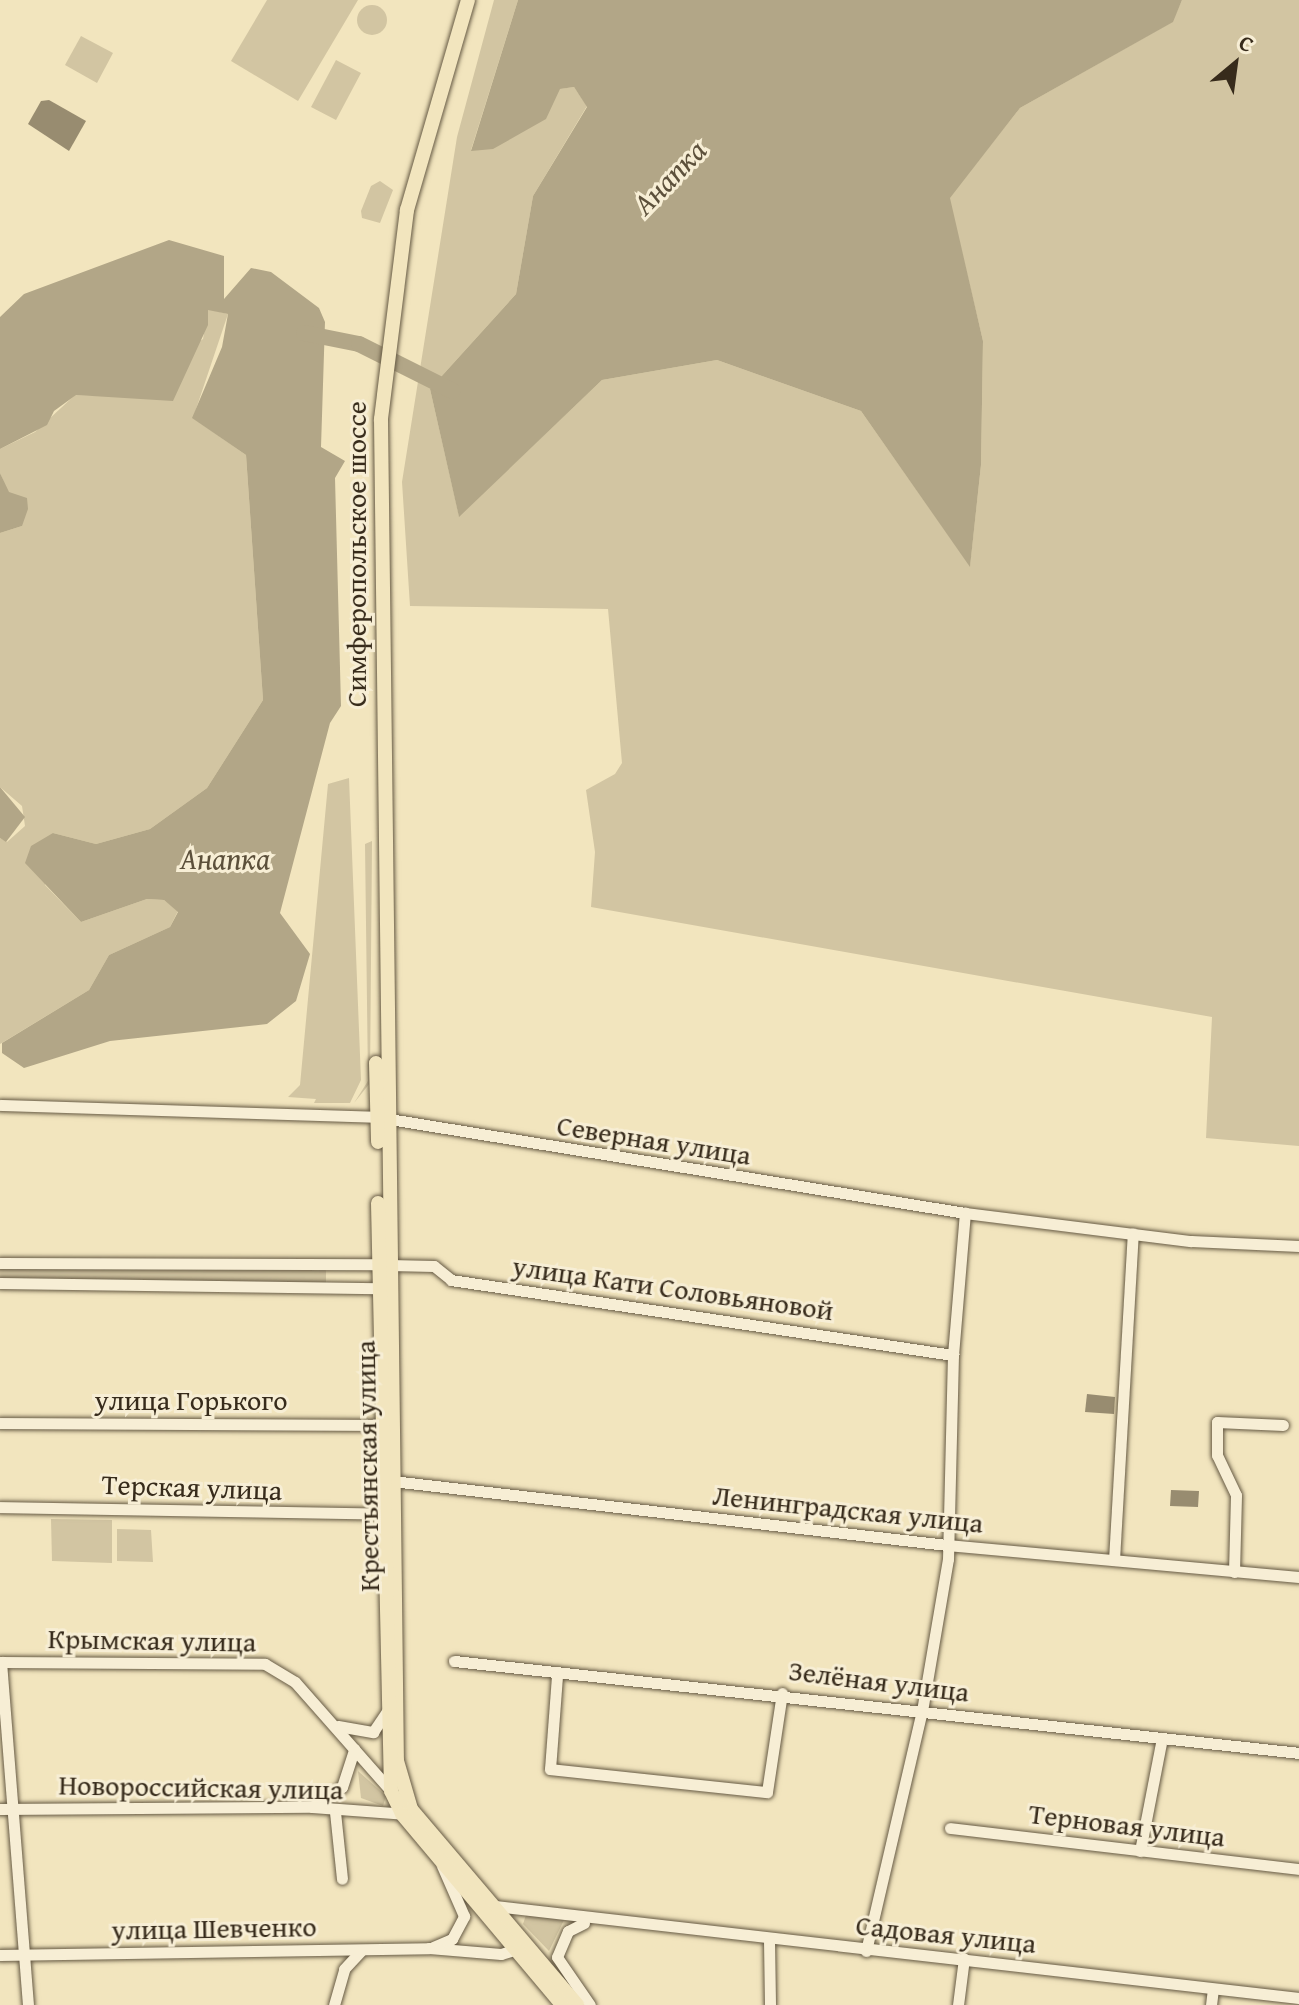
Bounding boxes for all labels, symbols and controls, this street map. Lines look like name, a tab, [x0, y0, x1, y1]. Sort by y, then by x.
north arrow	[1195, 24, 1275, 104]
text: С	[1233, 26, 1260, 60]
water label: Анапка	[625, 132, 713, 222]
street label: Симферопольское шоссе	[339, 401, 373, 707]
water label: Анапка	[180, 840, 270, 876]
street label: Северная улица	[555, 1108, 753, 1172]
street label: улица Кати Соловьяновой	[510, 1249, 836, 1327]
street label: Крестьянская улица	[348, 1340, 386, 1592]
street label: улица Горького	[94, 1383, 288, 1417]
street label: Терская улица	[101, 1467, 283, 1507]
street label: Ленинградская улица	[711, 1478, 985, 1540]
street label: Крымская улица	[48, 1621, 256, 1659]
street label: Зелёная улица	[787, 1653, 971, 1709]
street label: Новороссийская улица	[58, 1768, 344, 1806]
street label: Терновая улица	[1027, 1796, 1227, 1854]
street label: Садовая улица	[854, 1908, 1038, 1960]
street label: улица Шевченко	[111, 1909, 317, 1947]

